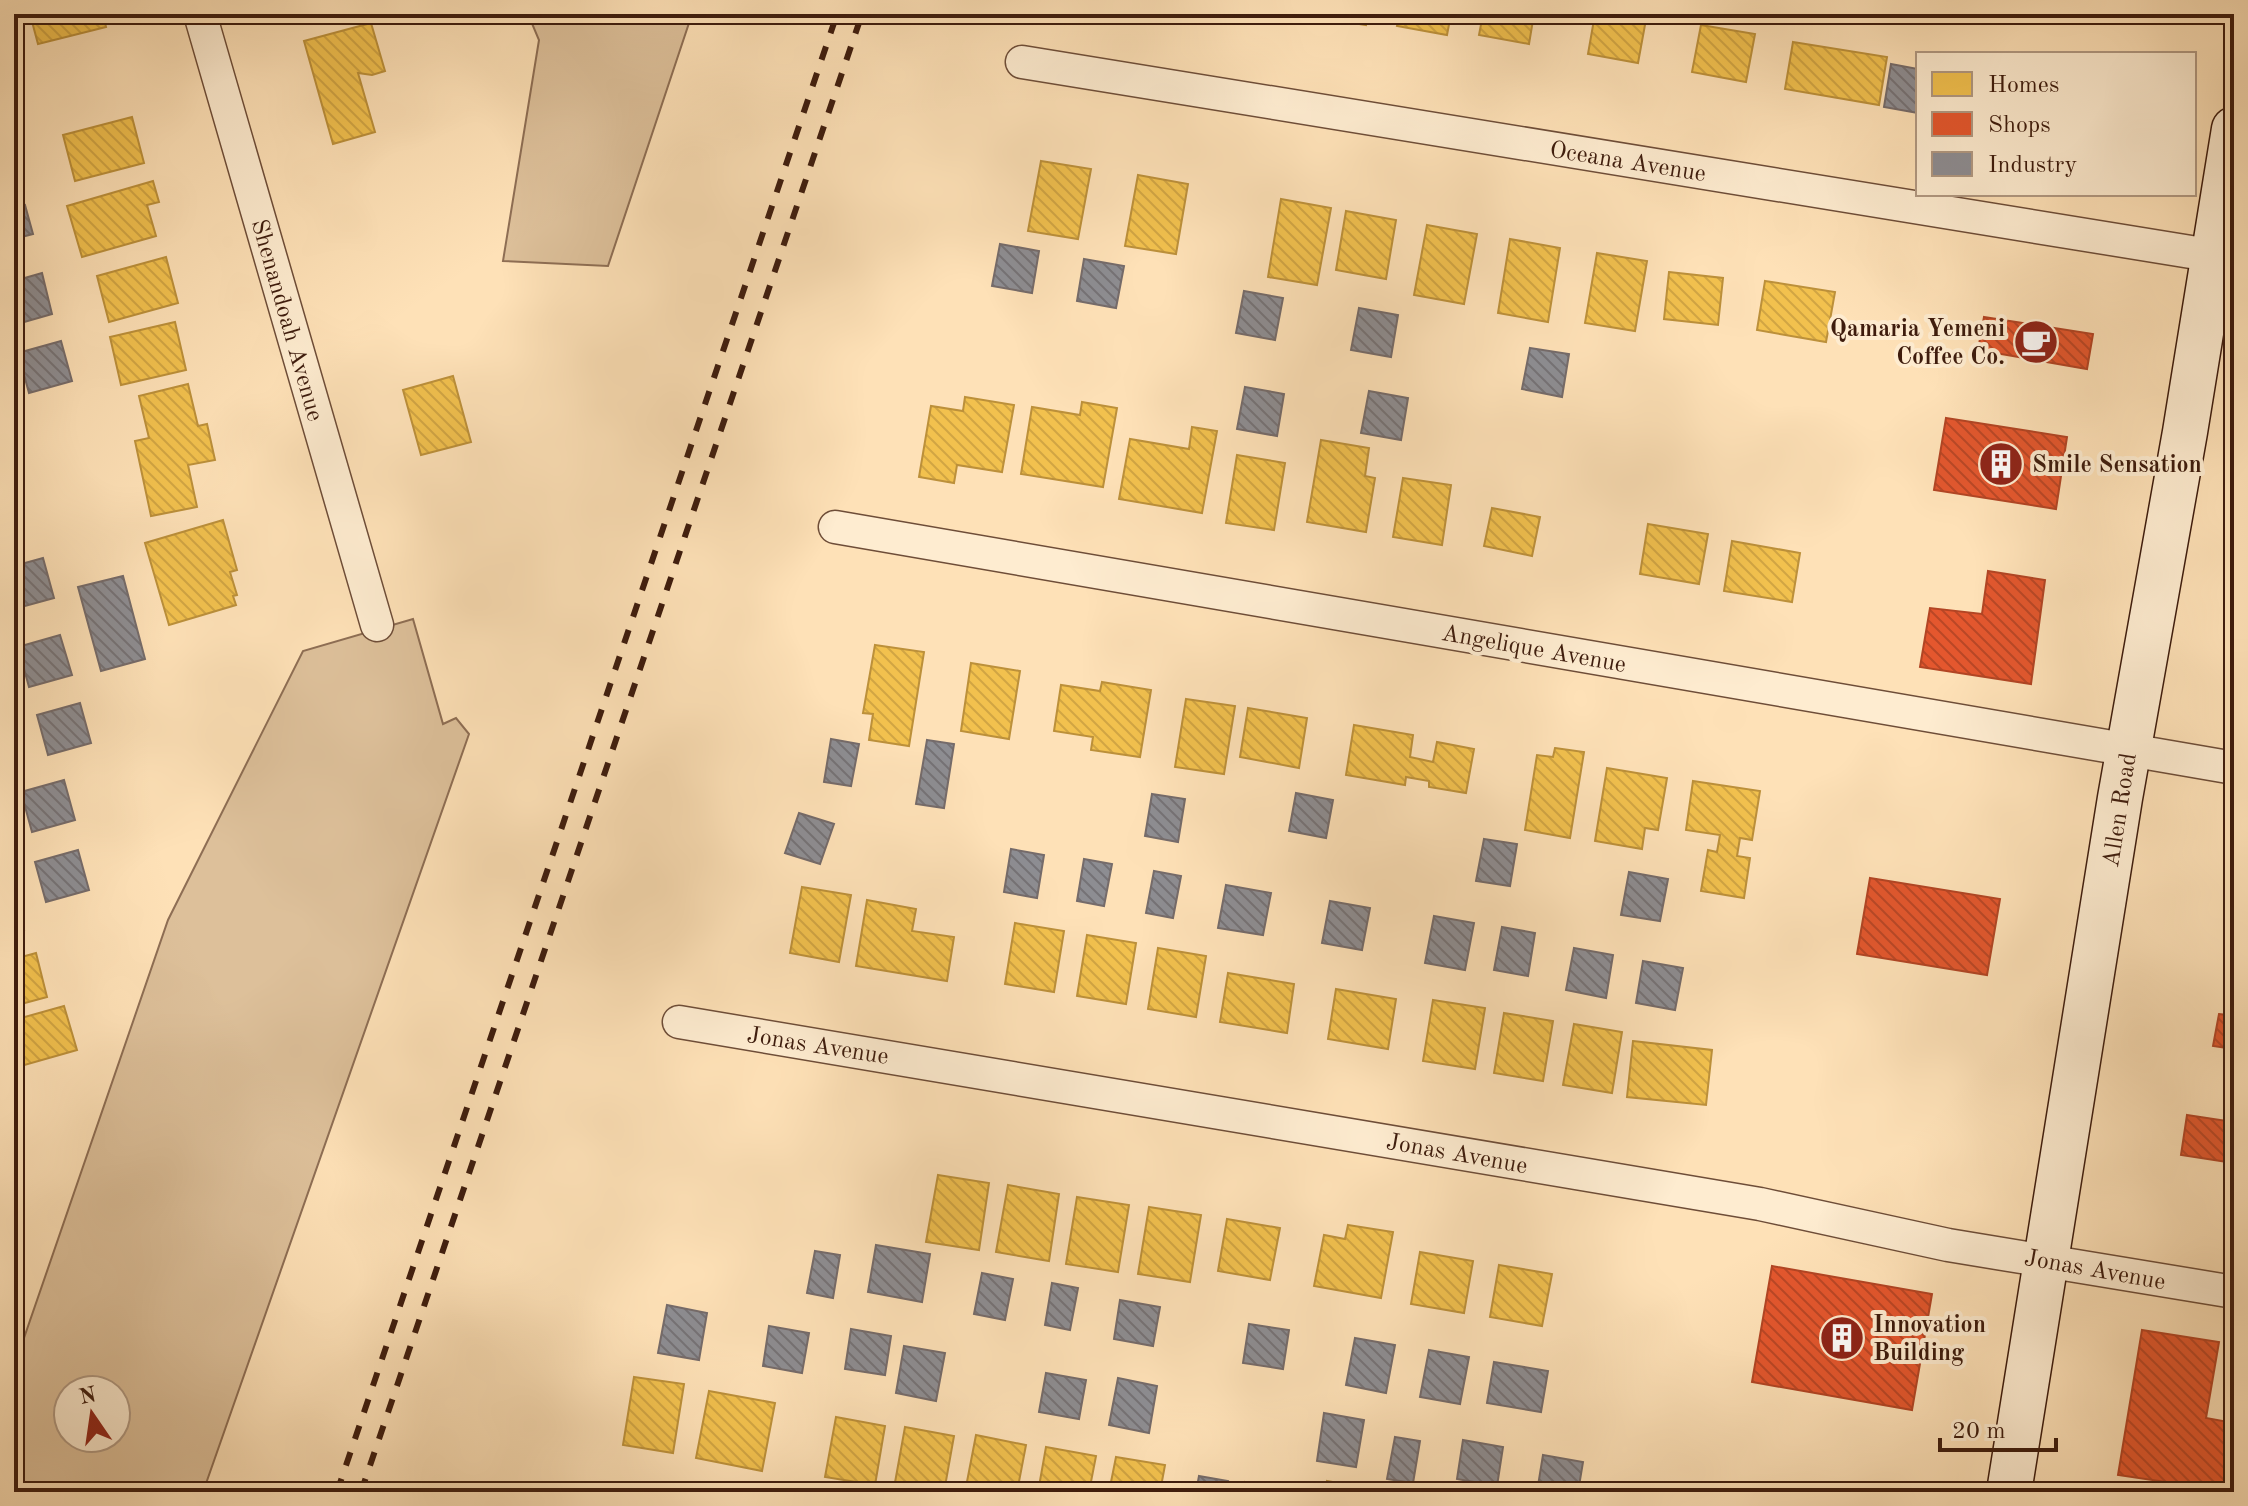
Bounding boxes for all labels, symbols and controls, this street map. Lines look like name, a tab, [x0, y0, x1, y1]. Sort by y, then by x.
legend	[1916, 52, 2196, 196]
text: Homes	[1988, 74, 2059, 98]
text: Shops	[1988, 114, 2051, 138]
street label: Oceana Avenue	[1548, 139, 1708, 187]
text: Industry	[1988, 154, 2077, 178]
street label: Shenandoah Avenue	[246, 217, 326, 424]
place label: Qamaria Yemeni Coffee Co.	[1830, 318, 2005, 370]
cafe icon: Qamaria Yemeni Coffee Co.	[2012, 318, 2060, 366]
building icon: Smile Sensation	[1977, 440, 2025, 488]
place label: Smile Sensation	[2032, 454, 2202, 478]
street label: Angelique Avenue	[1439, 622, 1628, 678]
street label: Allen Road	[2100, 751, 2142, 869]
street label: Jonas Avenue	[745, 1024, 890, 1070]
street label: Jonas Avenue	[1384, 1131, 1529, 1179]
street label: Jonas Avenue	[2022, 1247, 2167, 1295]
building icon: Innovation Building	[1818, 1314, 1866, 1362]
place label: Innovation Building	[1873, 1314, 1986, 1366]
north arrow	[52, 1374, 132, 1454]
text: N	[77, 1384, 99, 1409]
scale bar	[1940, 1402, 2056, 1452]
text: 20 m	[1952, 1420, 2006, 1444]

